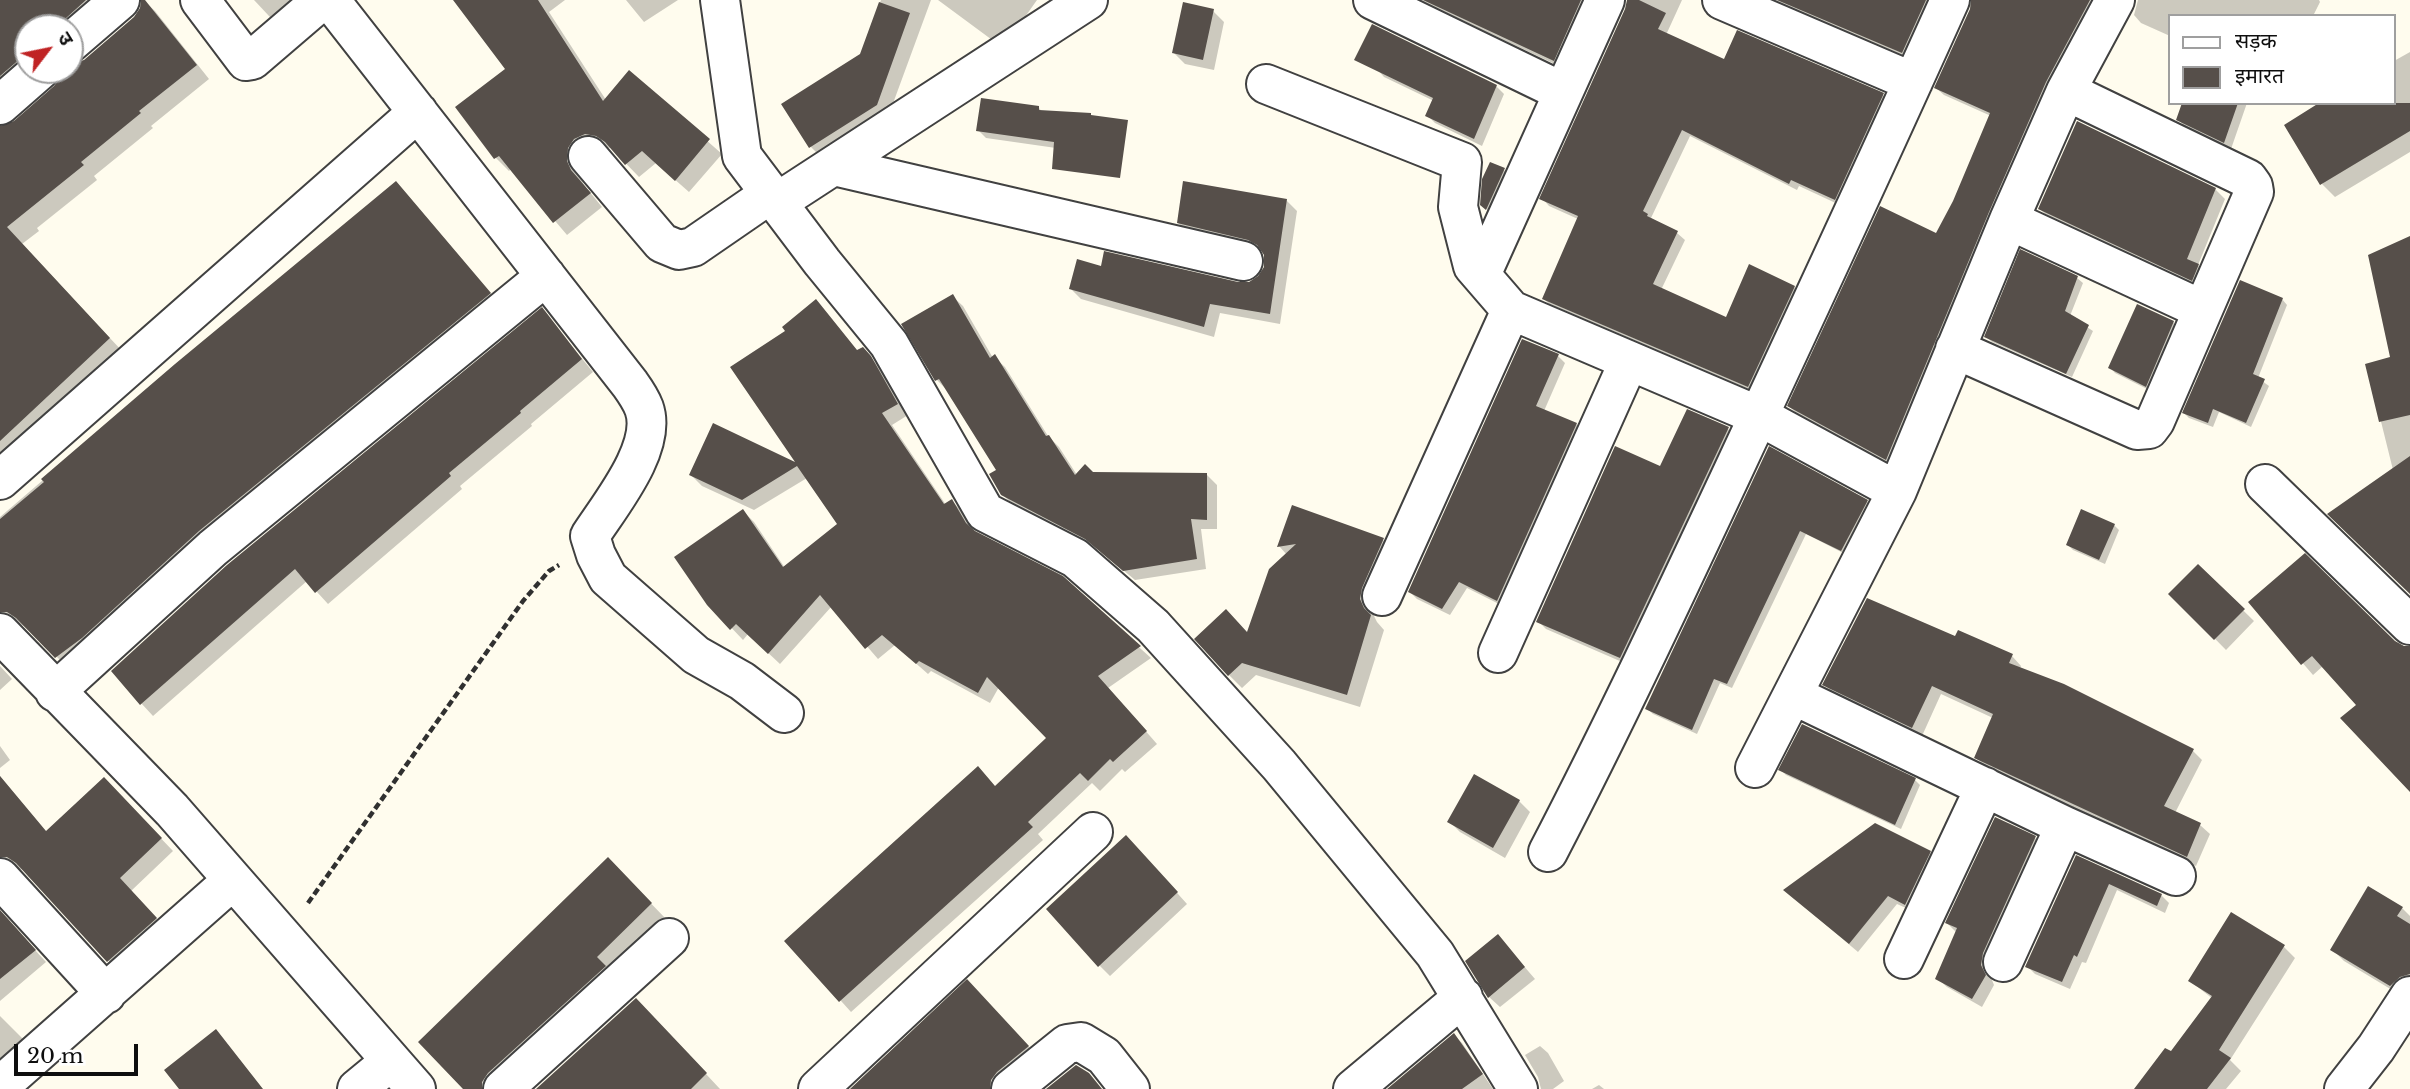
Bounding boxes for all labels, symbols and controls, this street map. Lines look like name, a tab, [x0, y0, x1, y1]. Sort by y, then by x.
north arrow	[14, 14, 84, 84]
legend	[2168, 14, 2396, 105]
text: उ	[53, 28, 78, 49]
text: सड़क	[2235, 28, 2277, 54]
text: इमारत	[2235, 63, 2284, 89]
scale bar	[18, 1030, 142, 1074]
text: 20 m	[27, 1043, 84, 1069]

